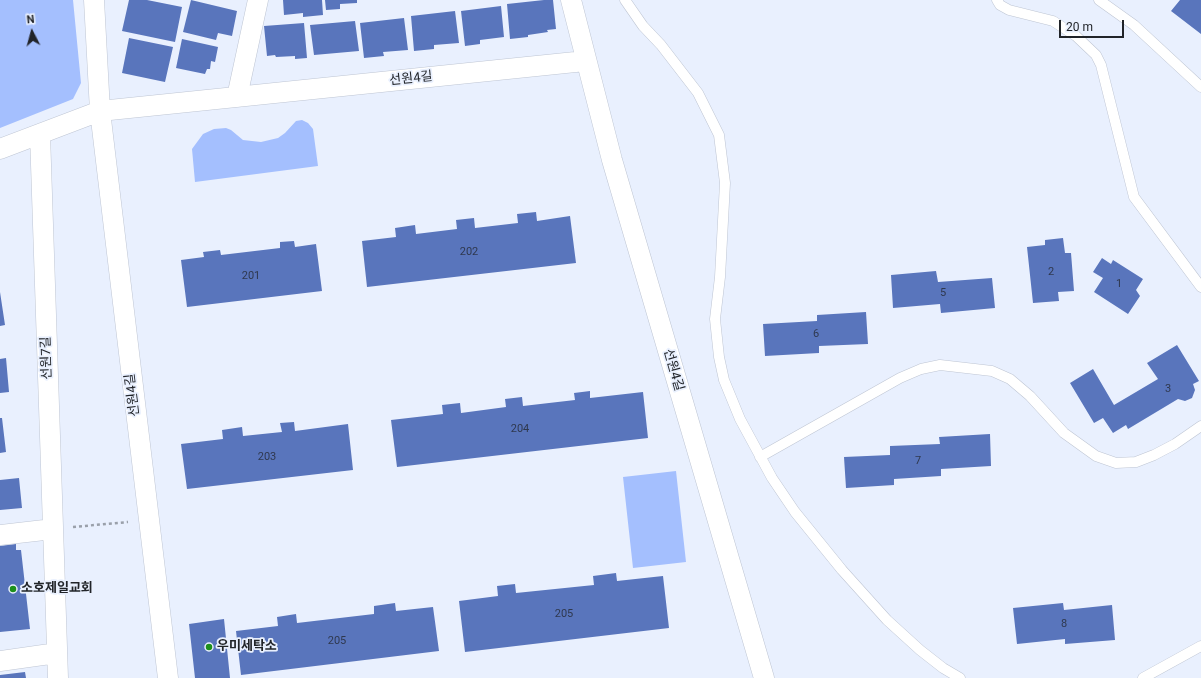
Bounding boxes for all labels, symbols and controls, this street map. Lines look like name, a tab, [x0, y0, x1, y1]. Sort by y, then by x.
north arrow	[12, 12, 52, 52]
scale bar	[1061, 12, 1126, 38]
text: N	[26, 13, 35, 26]
text: 20 m	[1066, 20, 1093, 34]
street label: 선원4길	[389, 69, 433, 89]
house number: 202	[460, 245, 478, 259]
house number: 2	[1048, 265, 1054, 279]
house number: 201	[242, 269, 260, 283]
house number: 1	[1116, 277, 1122, 291]
house number: 5	[940, 286, 946, 300]
house number: 6	[813, 327, 819, 341]
street label: 선원7길	[38, 336, 56, 380]
street label: 선원4길	[660, 347, 686, 393]
street label: 선원4길	[123, 373, 143, 417]
house number: 3	[1165, 382, 1171, 396]
house number: 204	[511, 422, 529, 436]
house number: 203	[258, 450, 276, 464]
house number: 7	[915, 454, 921, 468]
place label: 소호제일교회	[21, 581, 93, 597]
marker: 소호제일교회	[8, 584, 18, 594]
house number: 205	[555, 607, 573, 621]
house number: 8	[1061, 617, 1067, 631]
house number: 205	[328, 634, 346, 648]
place label: 우미세탁소	[217, 639, 277, 655]
marker: 우미세탁소	[204, 642, 214, 652]

